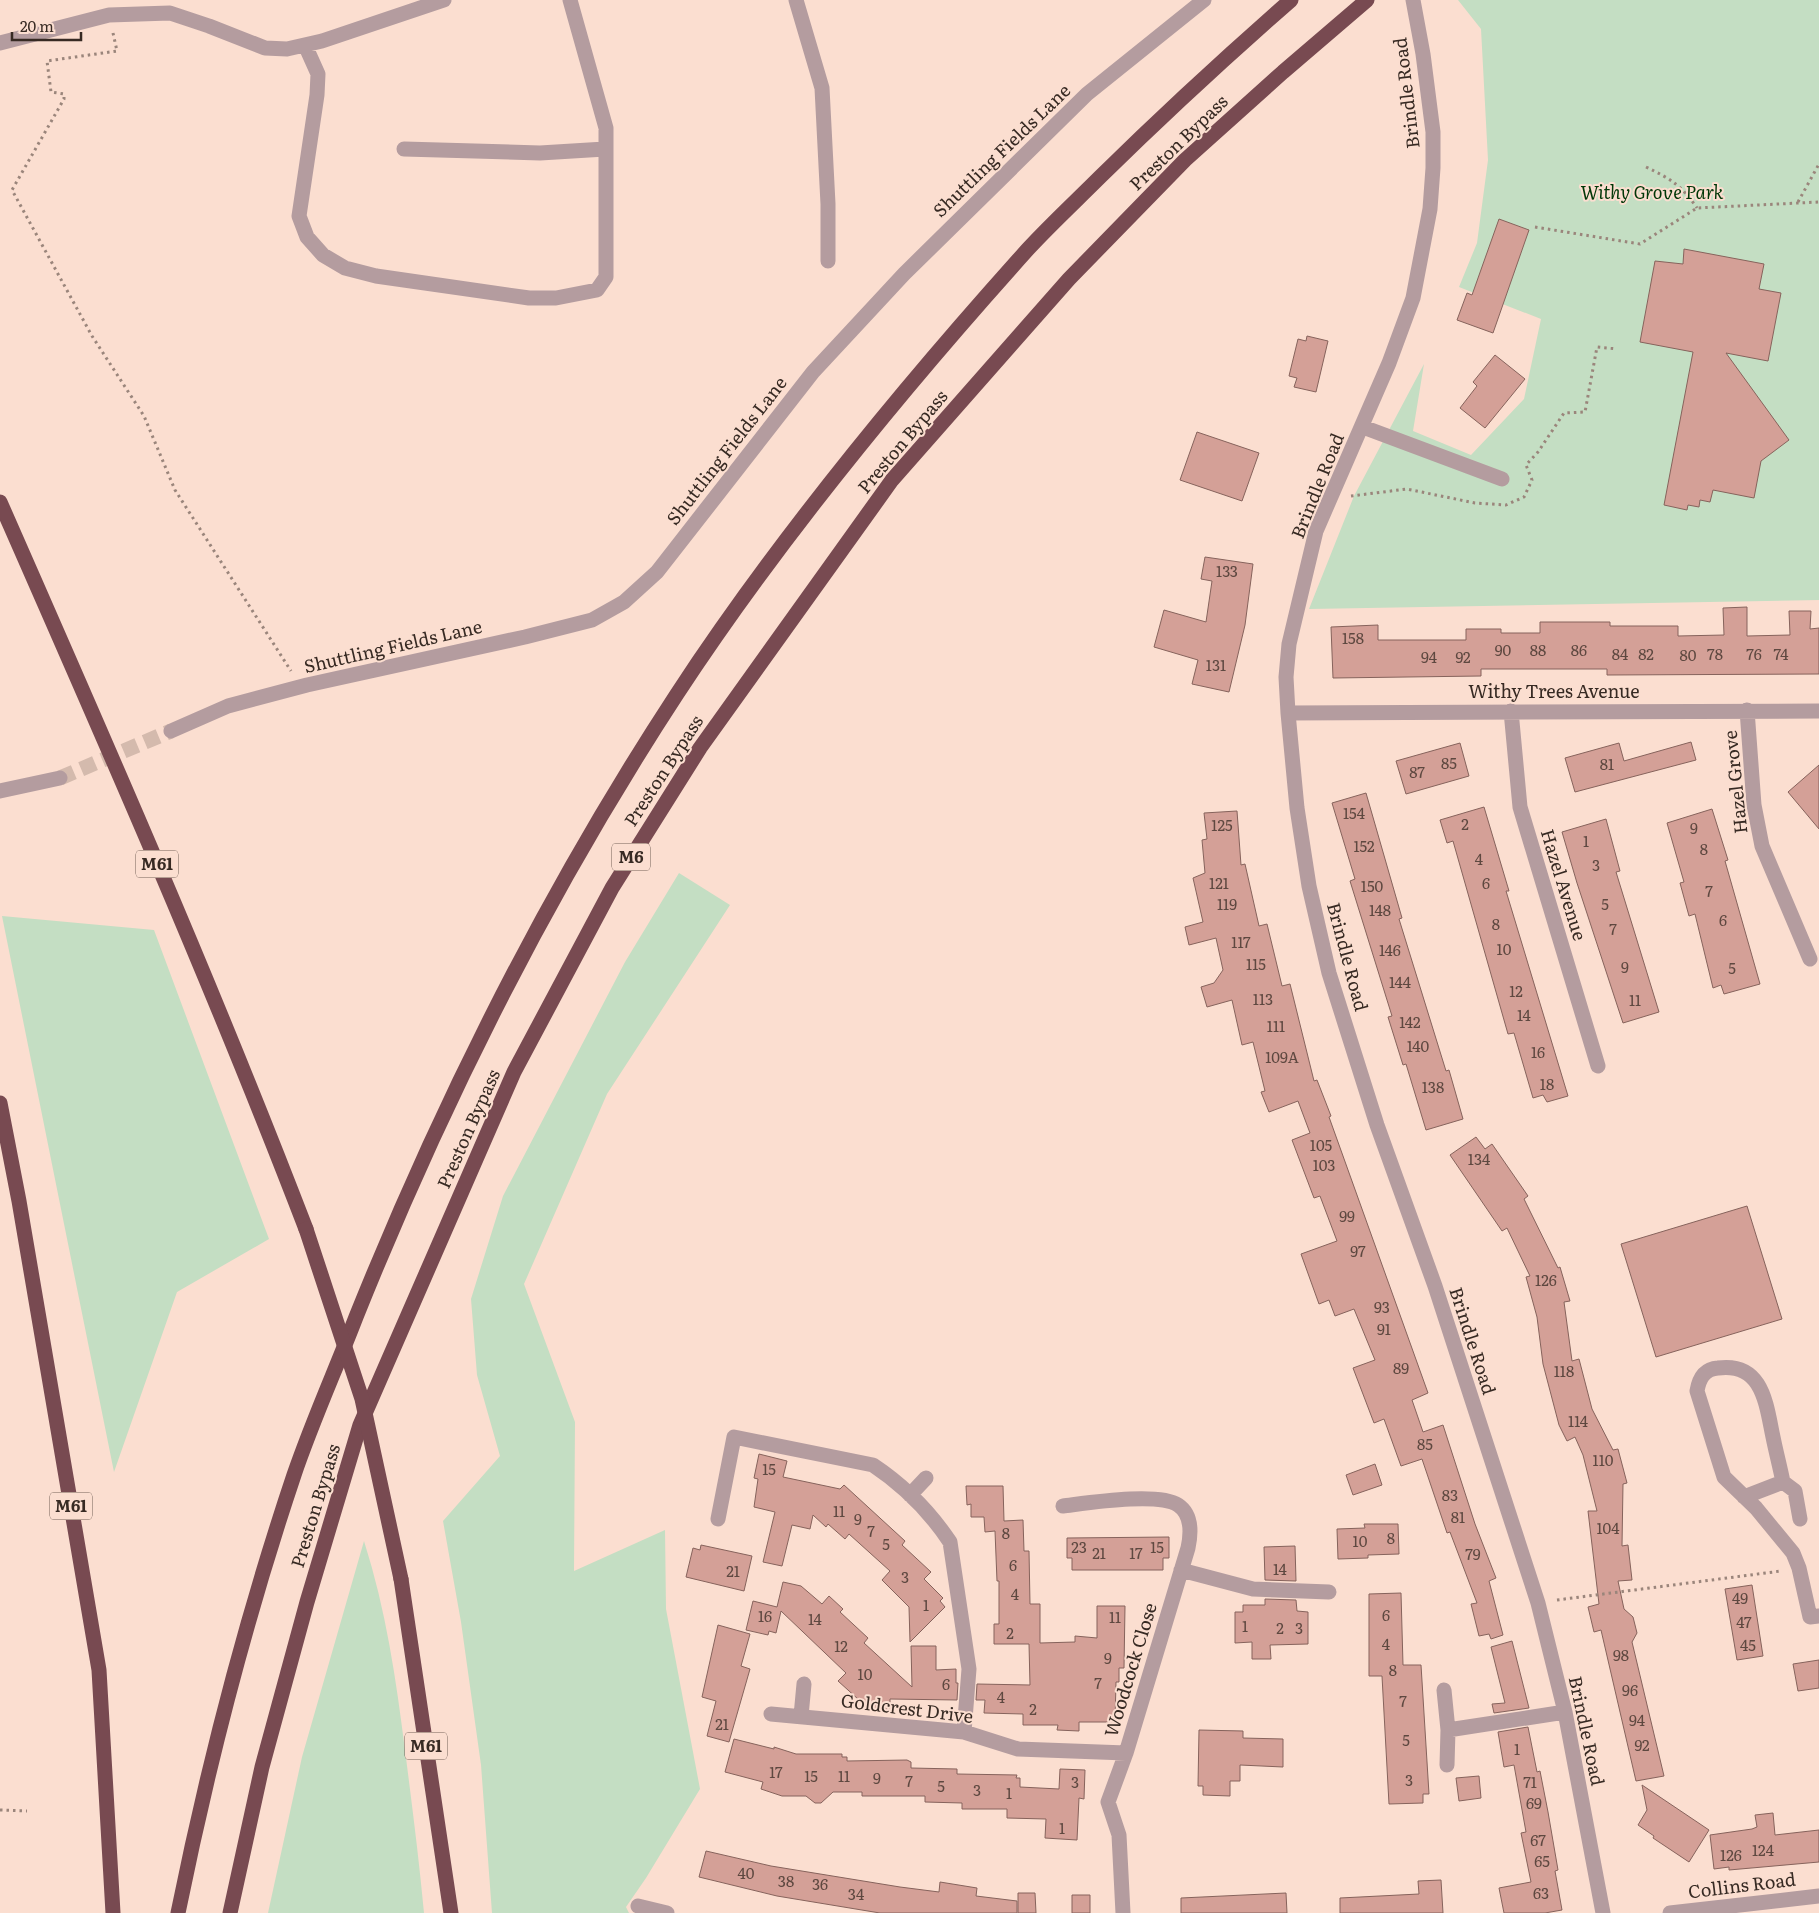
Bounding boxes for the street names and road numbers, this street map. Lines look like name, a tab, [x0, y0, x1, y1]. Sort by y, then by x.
street label: Brindle Road	[1385, 36, 1426, 150]
street label: Shuttling Fields Lane	[926, 77, 1076, 223]
street label: Preston Bypass	[1123, 88, 1233, 196]
street label: Shuttling Fields Lane	[659, 370, 792, 530]
street label: Preston Bypass	[850, 383, 953, 499]
street label: Brindle Road	[1283, 429, 1350, 542]
street label: Shuttling Fields Lane	[301, 612, 484, 679]
street label: Withy Trees Avenue	[1468, 677, 1640, 704]
street label: Preston Bypass	[617, 709, 709, 831]
street label: Hazel Grove	[1716, 729, 1753, 835]
street label: Hazel Avenue	[1535, 825, 1594, 944]
road number: M6	[612, 844, 650, 870]
road number: M61	[136, 851, 178, 878]
street label: Brindle Road	[1321, 899, 1376, 1014]
street label: Preston Bypass	[429, 1064, 506, 1192]
street label: Brindle Road	[1443, 1283, 1504, 1398]
street label: Preston Bypass	[283, 1440, 346, 1571]
road number: M61	[50, 1492, 92, 1520]
street label: Woodcock Close	[1096, 1599, 1163, 1740]
street label: Brindle Road	[1563, 1673, 1612, 1788]
street label: Goldcrest Drive	[840, 1686, 975, 1729]
road number: M61	[405, 1732, 447, 1760]
street label: Collins Road	[1687, 1865, 1797, 1904]

